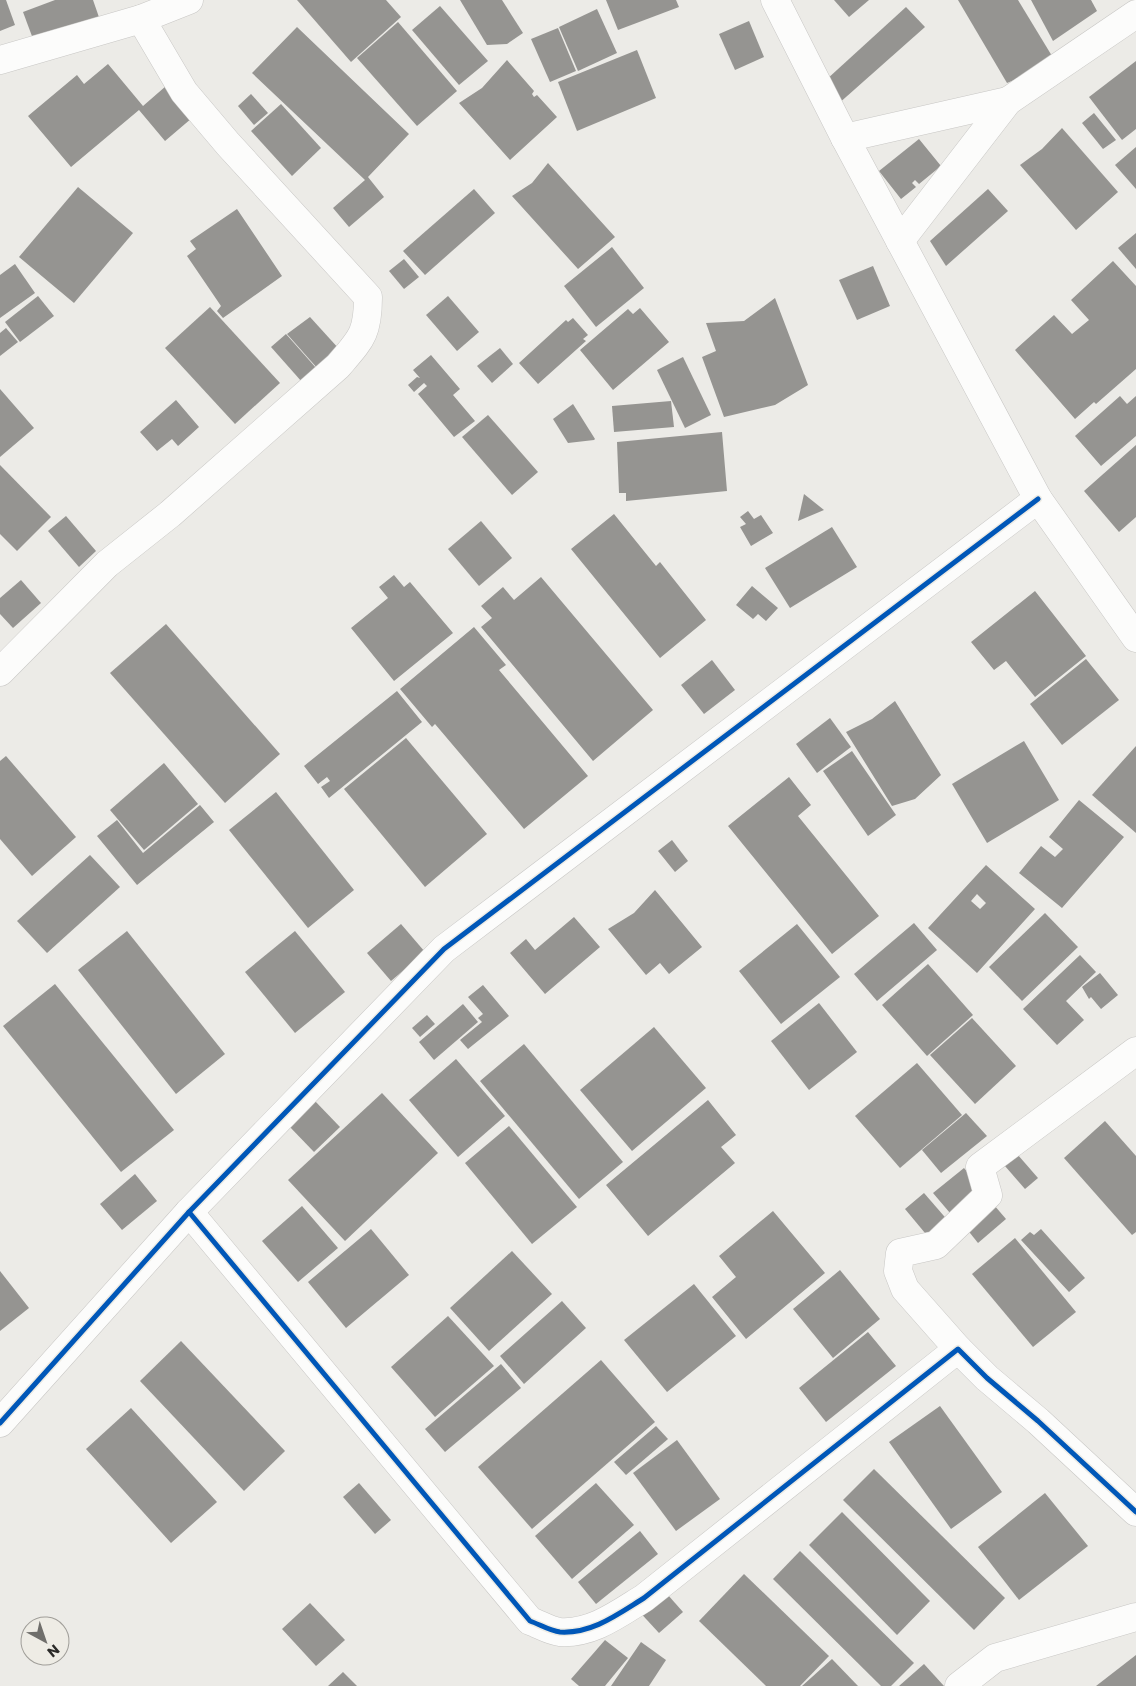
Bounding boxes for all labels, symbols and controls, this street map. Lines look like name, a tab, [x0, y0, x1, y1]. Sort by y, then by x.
north arrow	[20, 1616, 70, 1666]
text: N	[43, 1640, 64, 1662]

